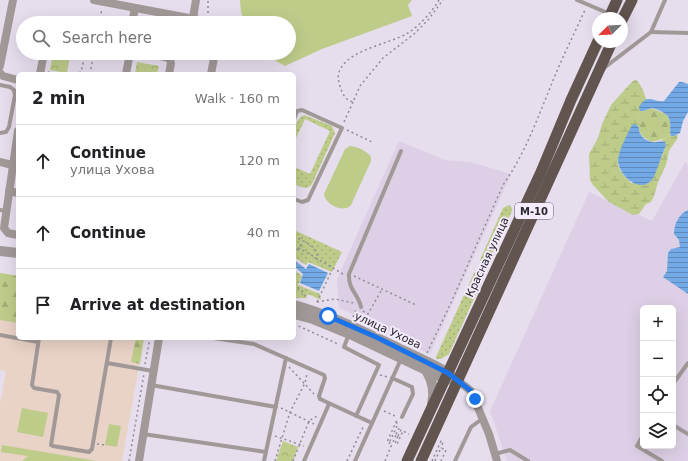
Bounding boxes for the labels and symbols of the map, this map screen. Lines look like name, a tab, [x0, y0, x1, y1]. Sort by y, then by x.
north arrow	[592, 12, 628, 48]
road number: М-10	[515, 203, 553, 219]
street label: Красная улица	[463, 215, 512, 299]
route start	[319, 307, 337, 325]
street label: улица Ухова	[353, 309, 423, 351]
route end	[466, 390, 484, 408]

